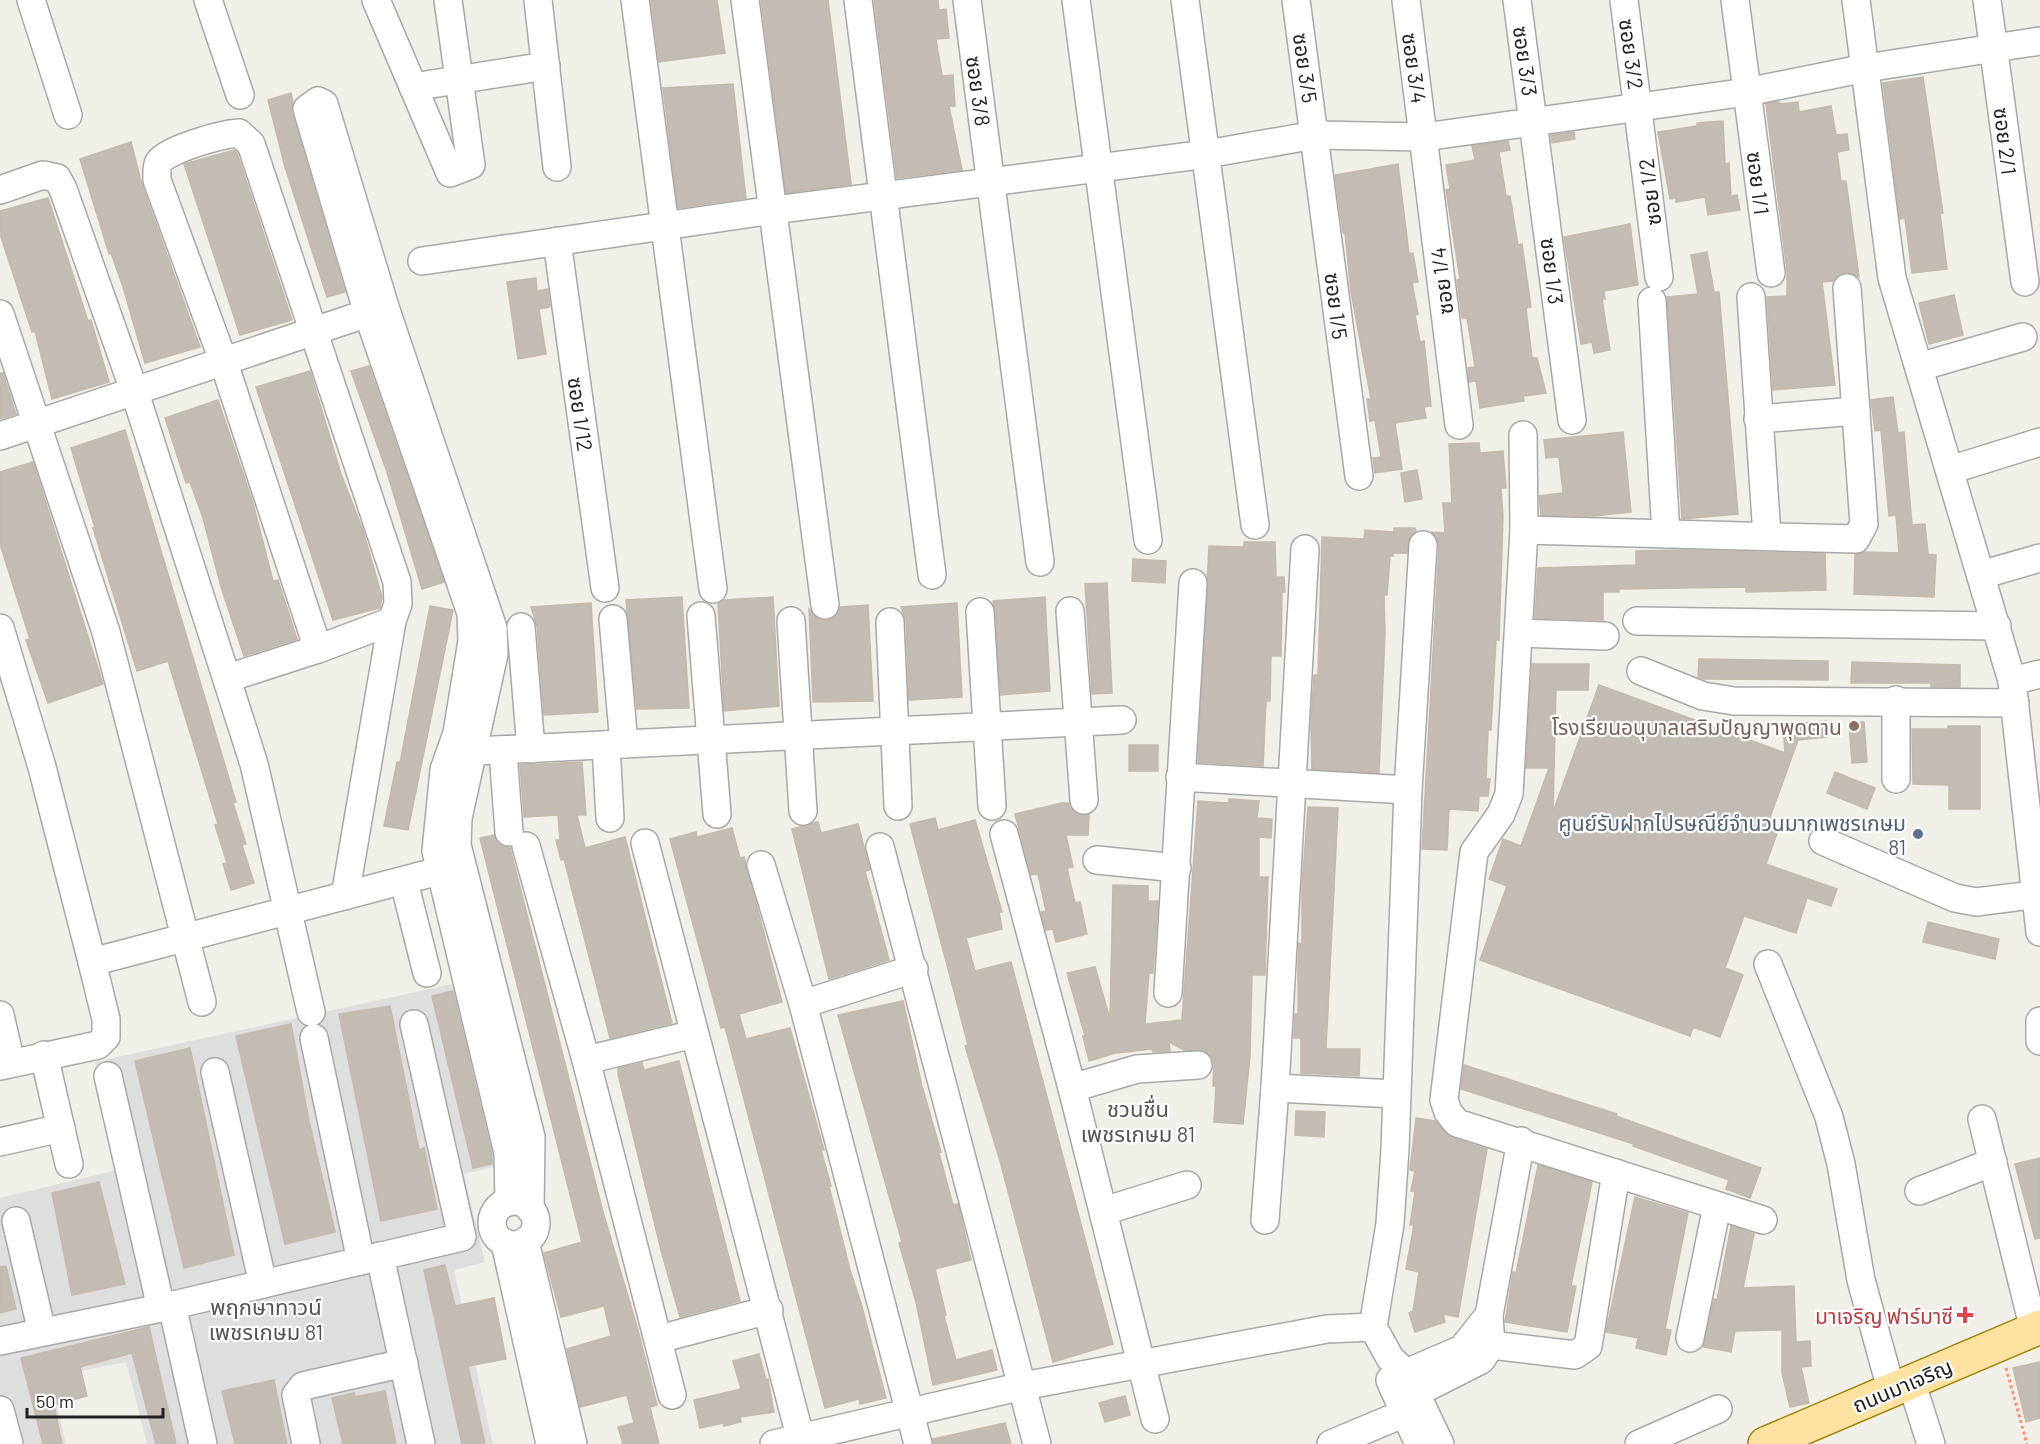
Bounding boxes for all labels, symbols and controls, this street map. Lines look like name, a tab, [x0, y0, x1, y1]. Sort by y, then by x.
street label: ซอย 3/2	[1615, 17, 1649, 91]
street label: ซอย 3/3	[1509, 24, 1543, 98]
street label: ซอย 3/5	[1289, 31, 1323, 105]
street label: ซอย 3/4	[1398, 31, 1432, 105]
street label: ซอย 3/8	[962, 54, 996, 128]
street label: ซอย 2/1	[1989, 106, 2023, 176]
street label: ซอย 1/1	[1743, 150, 1775, 216]
street label: ซอย 1/2	[1632, 157, 1666, 227]
street label: ซอย 1/3	[1537, 236, 1569, 306]
street label: ซอย 1/4	[1424, 246, 1458, 316]
street label: ซอย 1/5	[1321, 271, 1353, 341]
street label: ซอย 1/12	[563, 375, 599, 453]
place label: โรงเรียนอนุบาลเสริมปัญญาพุดตาน	[1552, 714, 1842, 741]
marker: โรงเรียนอนุบาลเสริมปัญญาพุดตาน	[1847, 719, 1861, 733]
place label: ศูนย์รับฝากไปรษณีย์จำนวนมากเพชรเกษม 81	[1558, 810, 1906, 859]
marker: ศูนย์รับฝากไปรษณีย์จำนวนมากเพชรเกษม 81	[1911, 827, 1925, 841]
district label: ชวนชื่น เพชรเกษม 81	[1081, 1094, 1195, 1146]
district label: พฤกษาทาวน์ เพชรเกษม 81	[209, 1293, 323, 1344]
place label: มาเจริญ ฟาร์มาซี	[1815, 1303, 1953, 1328]
marker: มาเจริญ ฟาร์มาซี	[1958, 1308, 1972, 1322]
street label: ถนนมาเจริญ	[1848, 1353, 1956, 1417]
scale bar	[27, 1381, 164, 1419]
text: 50 m	[36, 1390, 74, 1412]

